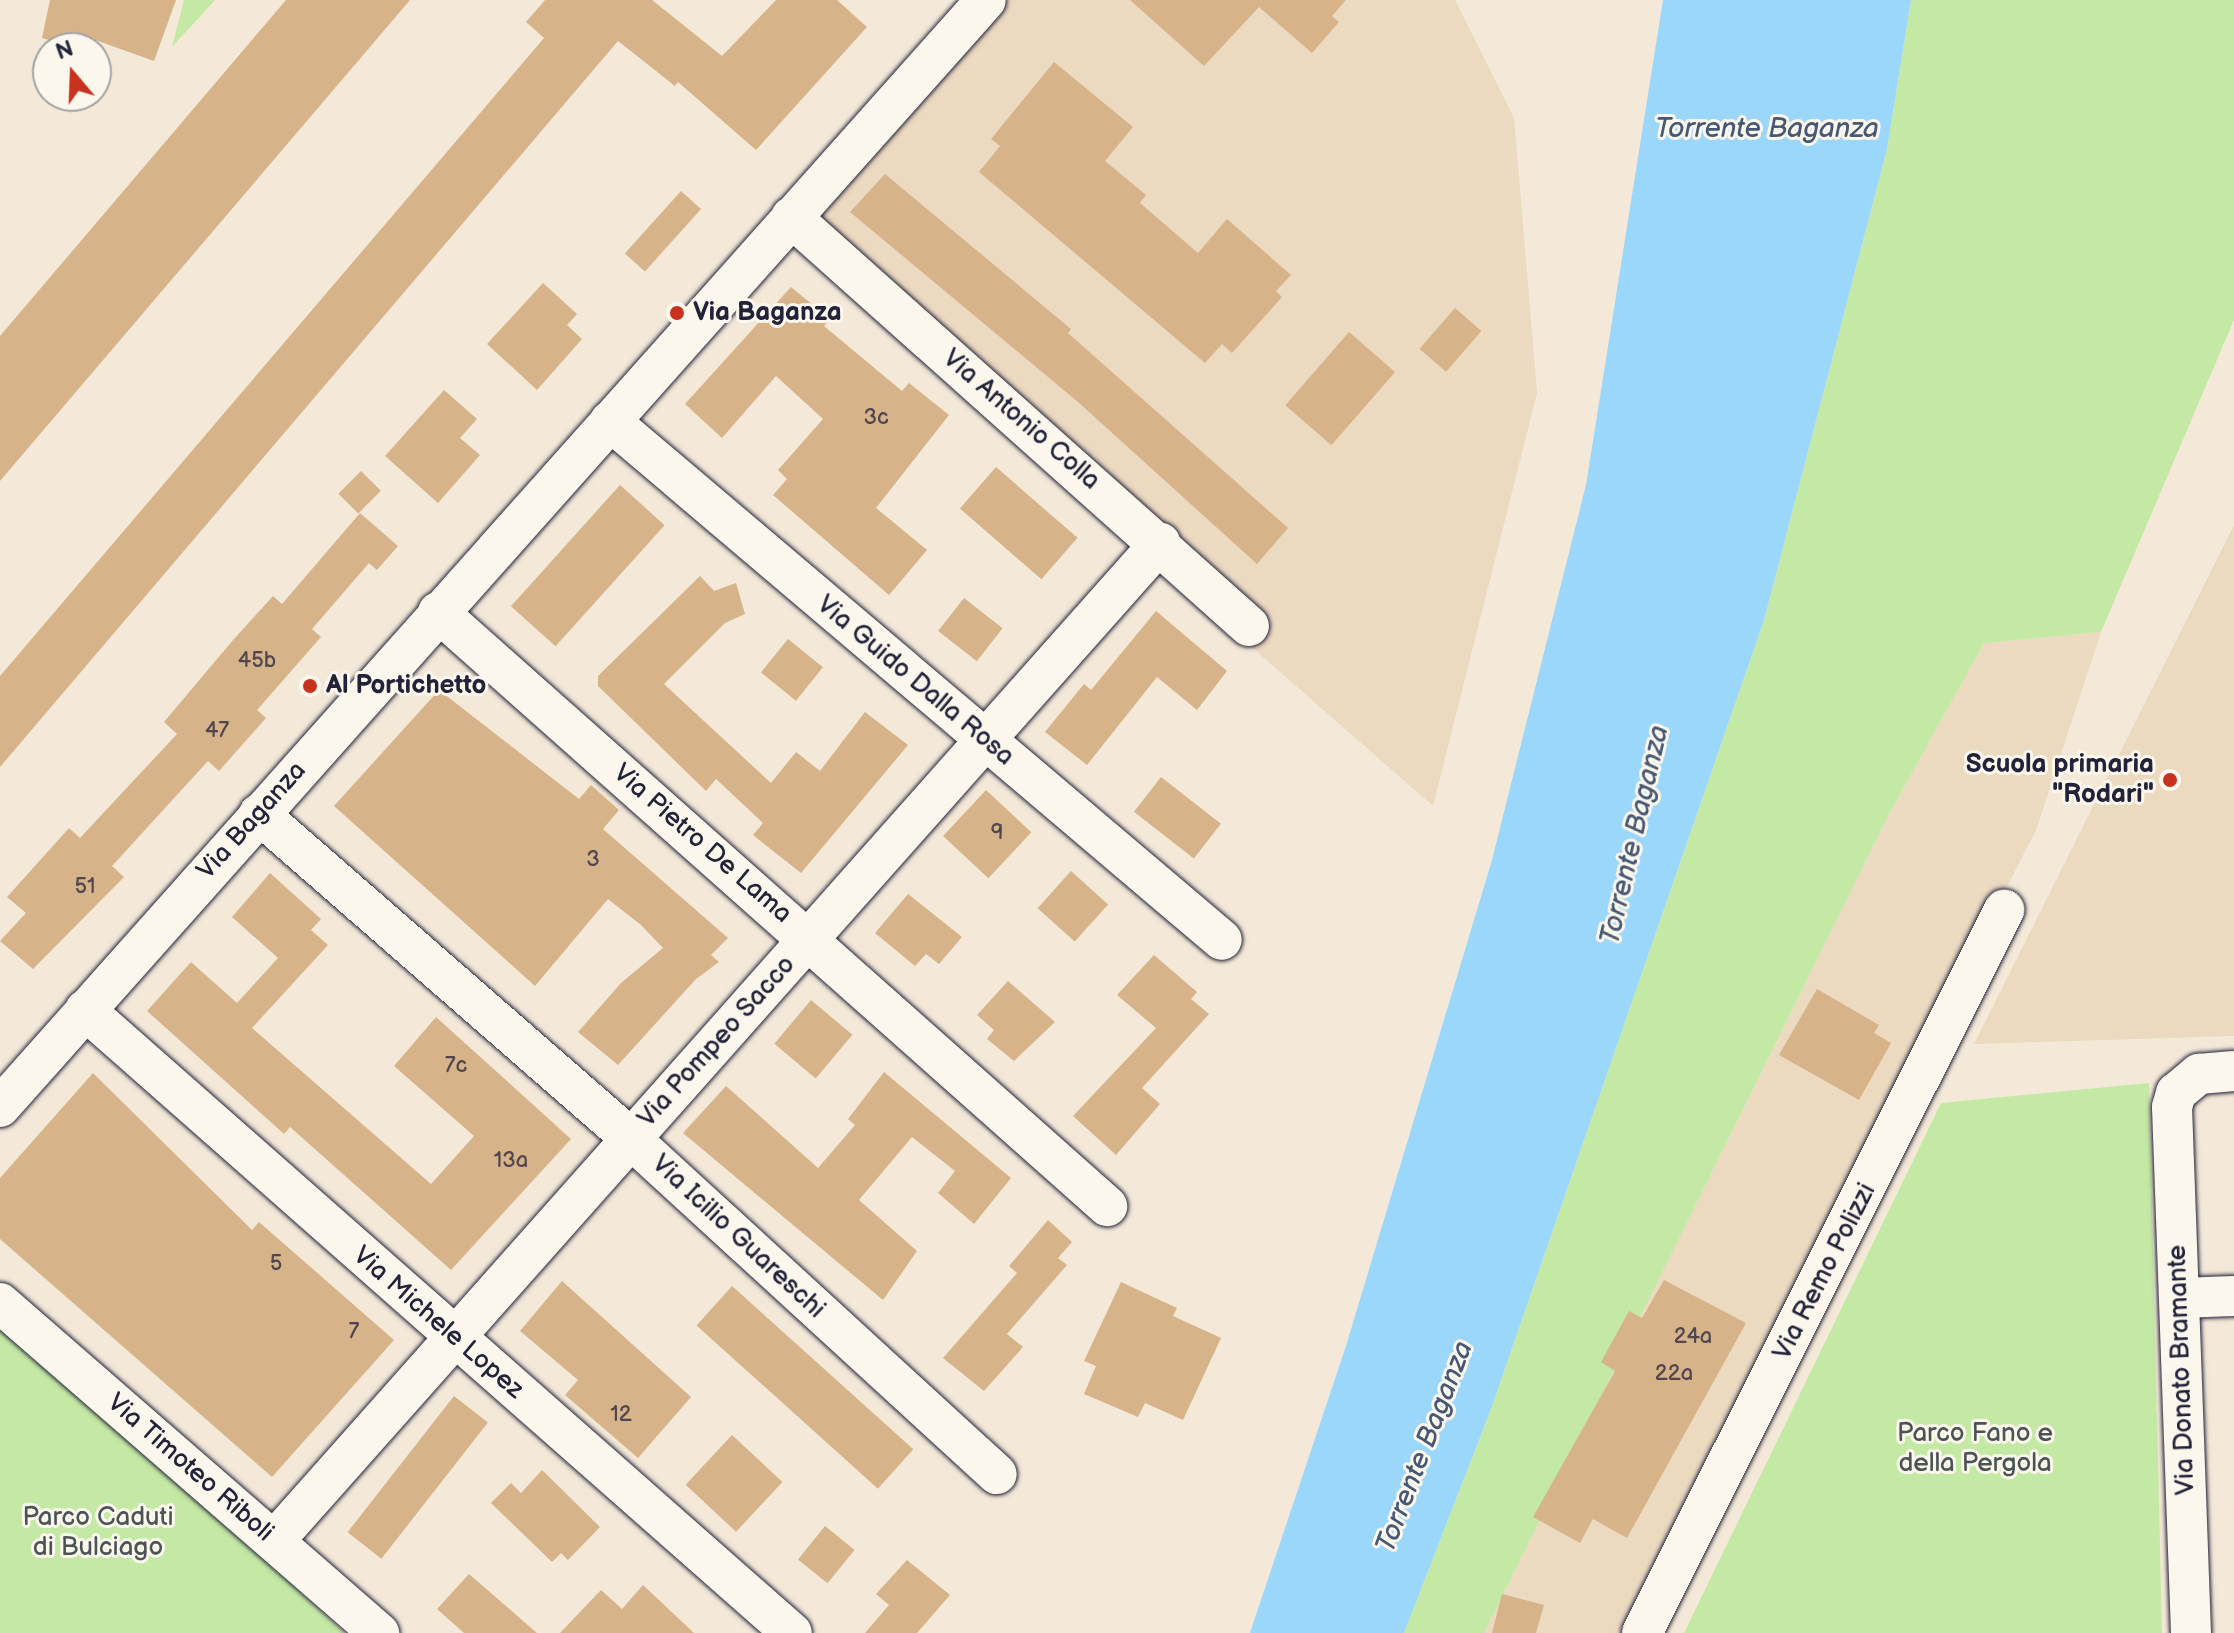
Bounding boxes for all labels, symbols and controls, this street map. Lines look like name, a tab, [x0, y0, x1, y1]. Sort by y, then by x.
north arrow	[32, 32, 112, 112]
text: N	[52, 35, 77, 66]
water label: Torrente Baganza	[1655, 112, 1879, 146]
place label: Via Baganza	[693, 297, 842, 329]
marker: Via Baganza	[668, 304, 686, 322]
street label: Via Antonio Colla	[936, 343, 1106, 497]
house number: 3c	[863, 405, 889, 431]
street label: Via Guido Dalla Rosa	[810, 589, 1020, 773]
house number: 45b	[238, 648, 276, 674]
place label: Al Portichetto	[326, 670, 486, 702]
marker: Al Portichetto	[301, 677, 319, 695]
house number: 47	[205, 718, 229, 744]
water label: Torrente Baganza	[1593, 722, 1677, 948]
place label: Scuola primaria "Rodari"	[1966, 749, 2154, 810]
street label: Via Baganza	[191, 756, 313, 886]
street label: Via Pietro De Lama	[606, 758, 798, 930]
marker: Scuola primaria "Rodari"	[2161, 771, 2179, 789]
house number: 9	[991, 820, 1003, 846]
house number: 3	[586, 847, 600, 873]
house number: 51	[74, 874, 96, 900]
street label: Via Pompeo Sacco	[632, 950, 802, 1134]
house number: 7c	[445, 1053, 467, 1079]
house number: 13a	[494, 1148, 528, 1174]
street label: Via Icilio Guareschi	[645, 1149, 831, 1325]
street label: Via Remo Polizzi	[1767, 1178, 1883, 1366]
street label: Via Michele Lopez	[346, 1240, 530, 1406]
street label: Via Donato Bramante	[2162, 1244, 2202, 1496]
house number: 5	[270, 1251, 282, 1277]
house number: 7	[349, 1319, 359, 1345]
house number: 24a	[1674, 1324, 1712, 1350]
water label: Torrente Baganza	[1369, 1336, 1481, 1558]
house number: 22a	[1655, 1361, 1693, 1387]
street label: Via Timoteo Riboli	[100, 1387, 280, 1549]
house number: 12	[610, 1402, 632, 1428]
park label: Parco Fano e della Pergola	[1897, 1418, 2053, 1480]
park label: Parco Caduti di Bulciago	[22, 1502, 174, 1564]

